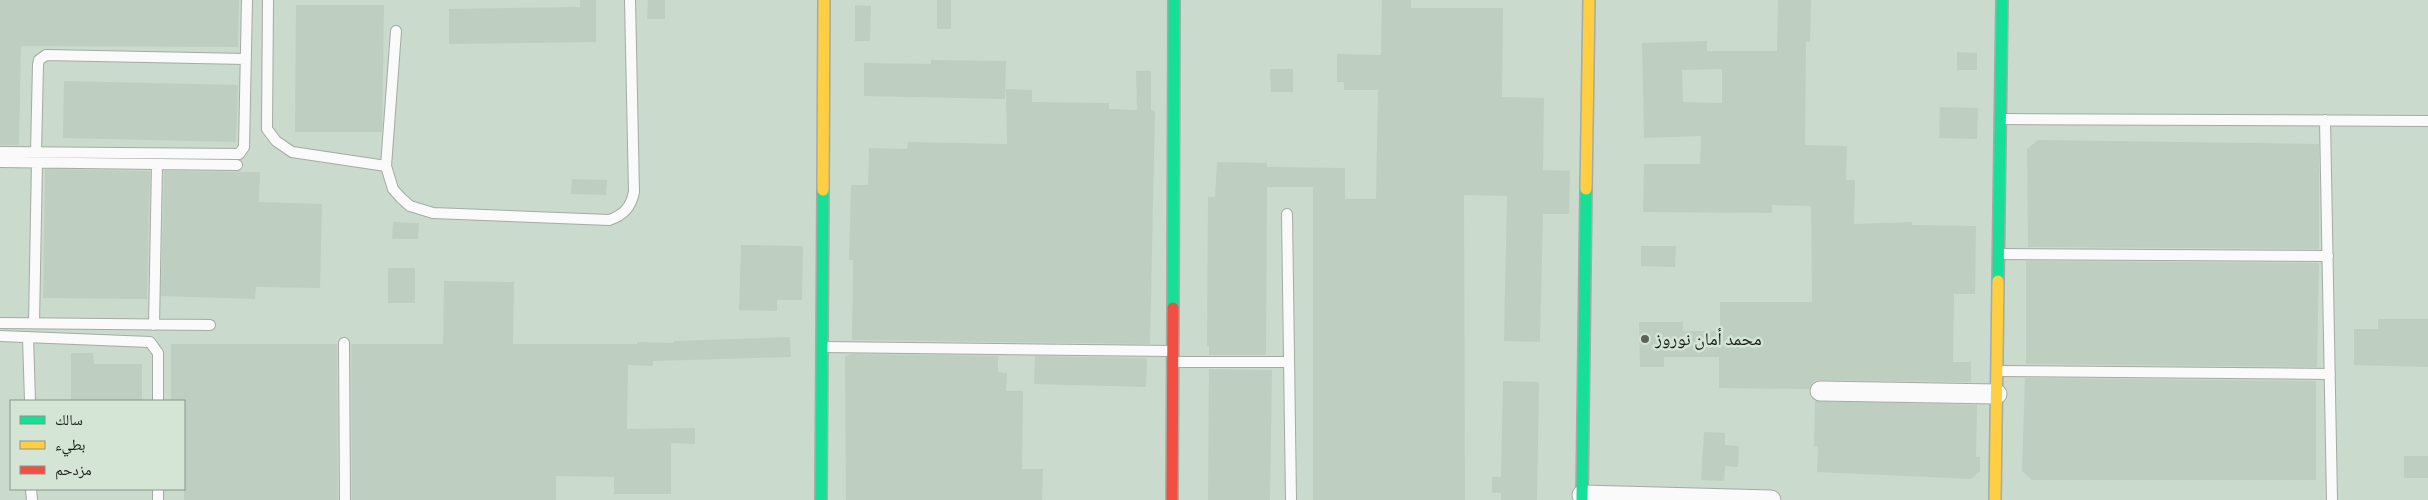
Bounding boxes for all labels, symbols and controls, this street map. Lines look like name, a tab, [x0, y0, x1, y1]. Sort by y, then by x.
place label: محمد أمان نوروز	[1654, 327, 1762, 350]
marker: محمد أمان نوروز	[1639, 333, 1651, 345]
legend	[10, 400, 185, 490]
text: سالك	[55, 410, 83, 428]
text: بطيء	[55, 435, 85, 457]
text: مزدحم	[55, 460, 92, 480]

